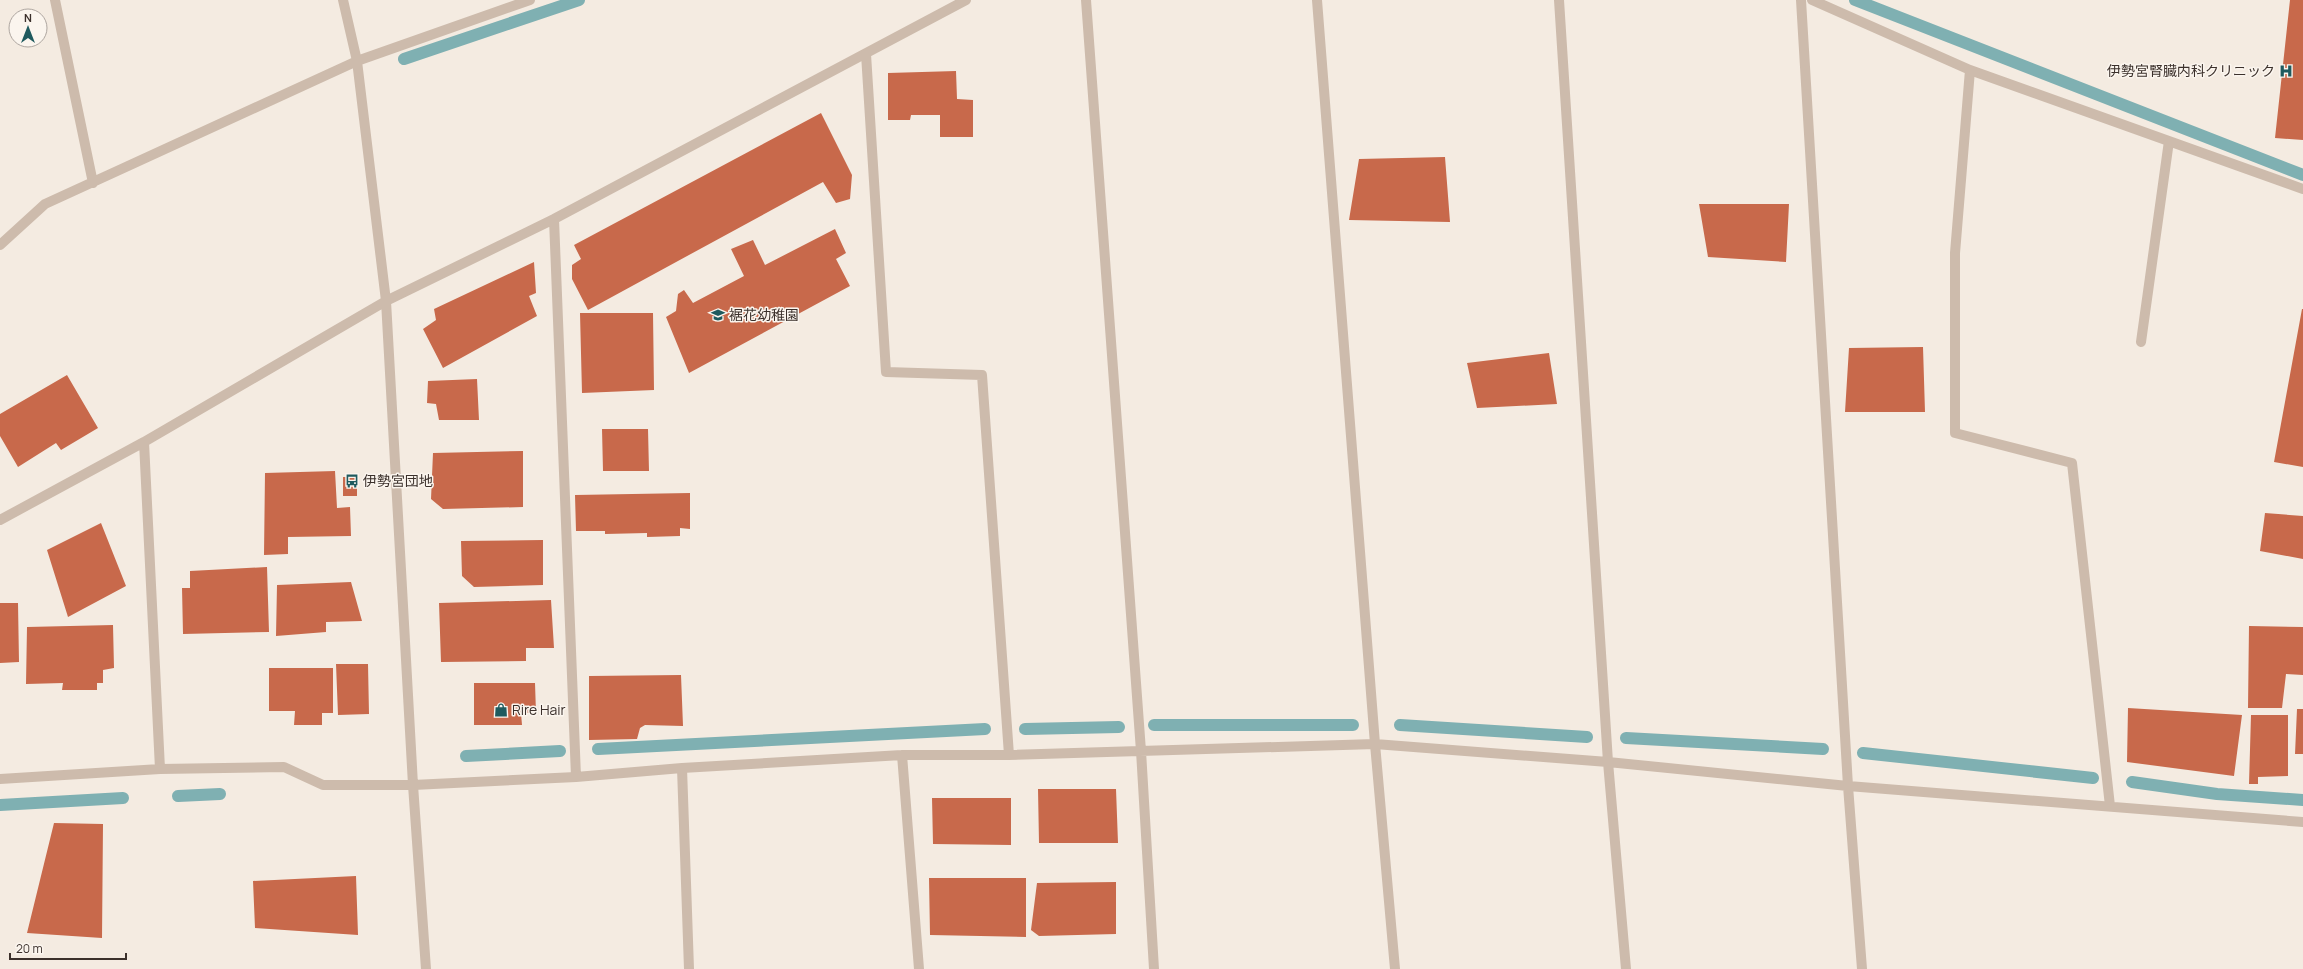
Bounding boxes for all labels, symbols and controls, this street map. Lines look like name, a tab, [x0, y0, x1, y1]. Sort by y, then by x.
north arrow	[8, 8, 48, 48]
text: N	[24, 10, 32, 25]
place label: 伊勢宮腎臓内科クリニック	[2107, 61, 2275, 80]
hospital icon: 伊勢宮腎臓内科クリニック	[2278, 63, 2294, 79]
place label: 裾花幼稚園	[729, 305, 799, 324]
school or university icon: 裾花幼稚園	[710, 307, 726, 323]
place label: 伊勢宮団地	[363, 471, 433, 490]
bus stop icon: 伊勢宮団地	[344, 473, 360, 489]
place label: Rire Hair	[512, 700, 566, 719]
shop icon: Rire Hair	[493, 702, 509, 718]
scale bar	[10, 935, 126, 961]
text: 20 m	[16, 940, 43, 957]

